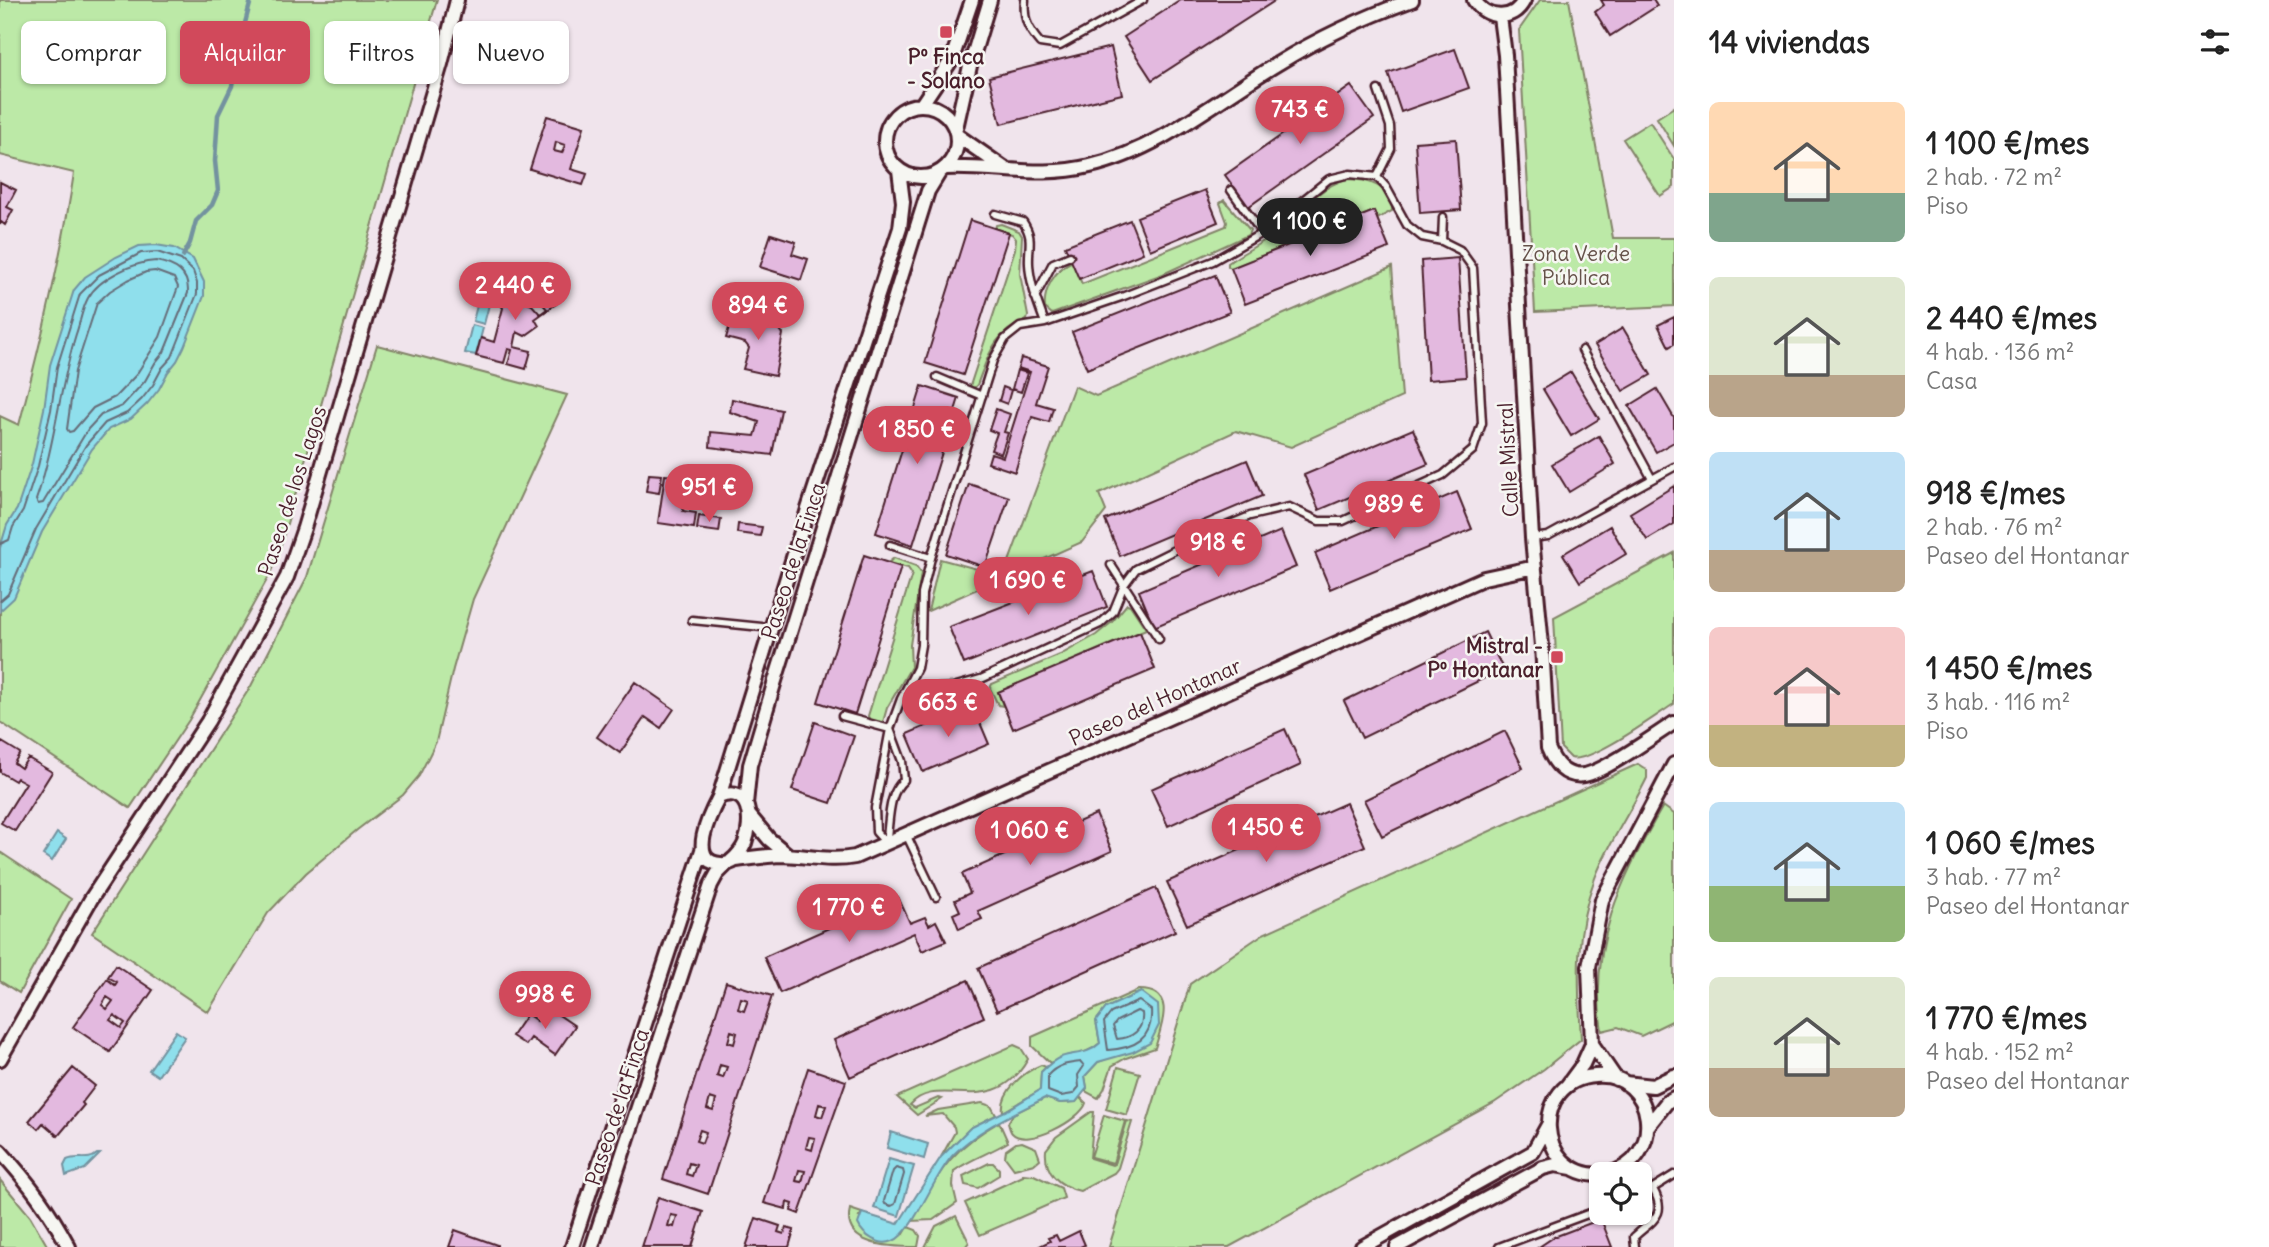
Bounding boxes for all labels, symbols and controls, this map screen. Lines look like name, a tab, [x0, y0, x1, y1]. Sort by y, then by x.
chip: Comprar	[21, 21, 166, 84]
chip: Alquilar	[180, 21, 310, 84]
chip: Filtros	[324, 21, 439, 84]
chip: Nuevo	[453, 21, 569, 84]
text: 14 viviendas	[1709, 23, 1870, 61]
icon: filters	[2196, 23, 2234, 61]
marker: Pº Finca - Solano	[938, 24, 954, 40]
place label: Pº Finca - Solano	[907, 43, 985, 94]
pin: 743 €	[1251, 86, 1349, 146]
text: 743 €	[1271, 94, 1329, 123]
text: 1 100 €/mes	[1926, 124, 2090, 162]
icon: home	[1765, 130, 1849, 214]
text: 2 hab. · 72 m²	[1926, 162, 2062, 191]
text: Piso	[1926, 191, 1968, 220]
pin: 1 100 €	[1245, 198, 1375, 258]
text: 1 100 €	[1273, 206, 1347, 235]
park label: Zona Verde Pública	[1522, 240, 1630, 291]
pin: 2 440 €	[450, 262, 580, 322]
text: 2 440 €	[475, 270, 555, 299]
pin: 894 €	[709, 282, 807, 342]
text: 894 €	[728, 290, 788, 319]
text: 2 440 €/mes	[1926, 299, 2097, 337]
icon: home	[1765, 305, 1849, 389]
text: 4 hab. · 136 m²	[1926, 337, 2074, 366]
text: Casa	[1926, 366, 1978, 395]
street label: Paseo de los Lagos	[252, 402, 332, 580]
street label: Calle Mistral	[1492, 402, 1524, 518]
pin: 1 850 €	[852, 406, 982, 466]
text: 1 850 €	[879, 414, 955, 443]
pin: 951 €	[660, 464, 758, 524]
text: 951 €	[681, 472, 737, 501]
text: 918 €/mes	[1926, 474, 2066, 512]
street label: Paseo de la Finca	[755, 479, 831, 643]
icon: home	[1765, 480, 1849, 564]
pin: 989 €	[1345, 482, 1443, 541]
text: 989 €	[1364, 489, 1424, 518]
text: 2 hab. · 76 m²	[1926, 512, 2062, 541]
pin: 918 €	[1169, 520, 1267, 579]
text: 918 €	[1190, 527, 1246, 556]
text: Paseo del Hontanar	[1926, 541, 2129, 570]
pin: 1 690 €	[963, 558, 1093, 617]
text: 1 690 €	[990, 565, 1066, 594]
place label: Mistral - Pº Hontanar	[1427, 632, 1543, 683]
marker: Mistral - Pº Hontanar	[1549, 649, 1565, 665]
text: 1 450 €/mes	[1926, 649, 2092, 687]
street label: Paseo del Hontanar	[1065, 652, 1246, 752]
icon: home	[1765, 655, 1849, 739]
pin: 663 €	[899, 680, 997, 739]
text: 663 €	[918, 687, 978, 716]
text: 3 hab. · 116 m²	[1926, 687, 2070, 716]
text: Piso	[1926, 716, 1968, 745]
pin: 1 450 €	[1201, 804, 1331, 864]
pin: 1 060 €	[965, 808, 1095, 867]
text: 1 450 €	[1228, 812, 1304, 841]
text: 1 060 €	[991, 815, 1069, 844]
text: 1 060 €/mes	[1926, 824, 2095, 862]
icon: home	[1765, 830, 1849, 914]
text: 3 hab. · 77 m²	[1926, 862, 2061, 891]
pin: 1 770 €	[784, 884, 914, 944]
text: Paseo del Hontanar	[1926, 891, 2129, 920]
text: 1 770 €	[813, 892, 885, 921]
pin: 998 €	[496, 972, 594, 1031]
text: 998 €	[515, 979, 575, 1008]
text: 1 770 €/mes	[1926, 999, 2087, 1037]
icon: home	[1765, 1005, 1849, 1089]
street label: Paseo de la Finca	[579, 1025, 655, 1189]
text: 4 hab. · 152 m²	[1926, 1037, 2074, 1066]
text: Paseo del Hontanar	[1926, 1066, 2129, 1095]
map controls	[1589, 1162, 1652, 1225]
button: locate	[1589, 1162, 1652, 1225]

